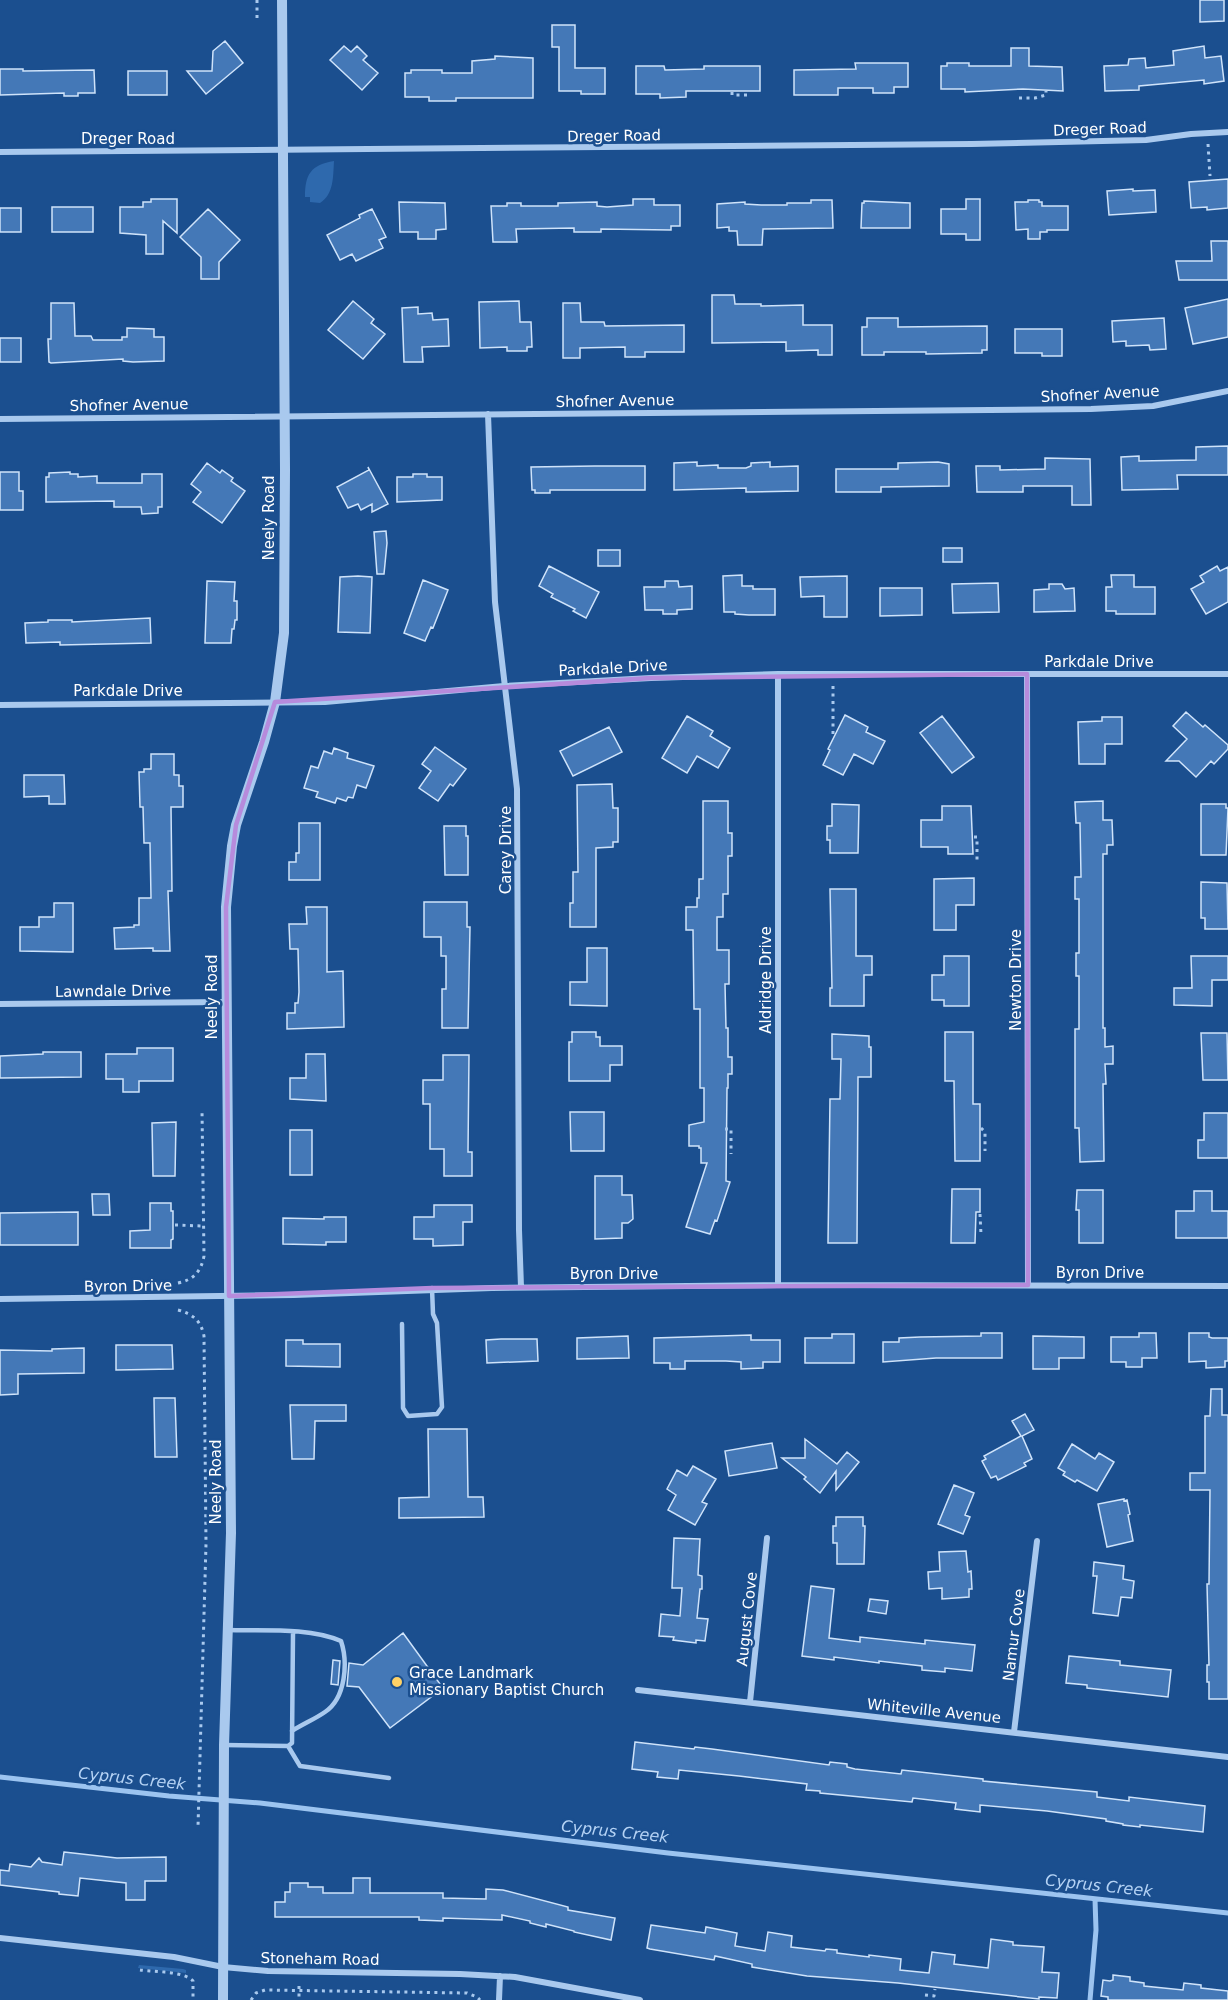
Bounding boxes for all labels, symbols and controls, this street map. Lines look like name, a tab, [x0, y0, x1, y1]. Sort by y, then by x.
street label: Dreger Road	[1053, 118, 1147, 140]
street label: Dreger Road	[567, 126, 661, 146]
street label: Dreger Road	[81, 130, 175, 148]
street label: Shofner Avenue	[1040, 382, 1160, 406]
street label: Shofner Avenue	[555, 391, 675, 411]
street label: Shofner Avenue	[69, 395, 189, 415]
street label: Neely Road	[260, 475, 278, 561]
street label: Parkdale Drive	[1044, 653, 1154, 671]
street label: Parkdale Drive	[558, 656, 668, 680]
street label: Parkdale Drive	[73, 682, 183, 700]
street label: Carey Drive	[497, 806, 515, 894]
street label: Aldridge Drive	[757, 926, 775, 1034]
street label: Newton Drive	[1007, 929, 1025, 1031]
street label: Neely Road	[203, 954, 221, 1040]
street label: Lawndale Drive	[55, 981, 171, 1001]
street label: Byron Drive	[1056, 1264, 1144, 1282]
street label: Byron Drive	[570, 1265, 658, 1283]
street label: Byron Drive	[84, 1276, 172, 1296]
street label: Neely Road	[207, 1439, 225, 1525]
street label: August Cove	[733, 1571, 761, 1667]
street label: Namur Cove	[999, 1588, 1029, 1682]
place label: Grace Landmark Missionary Baptist Church	[409, 1664, 604, 1699]
marker: Grace Landmark Missionary Baptist Church	[390, 1675, 404, 1689]
street label: Whiteville Avenue	[866, 1695, 1002, 1727]
water label: Cyprus Creek	[77, 1763, 187, 1794]
water label: Cyprus Creek	[560, 1816, 670, 1847]
water label: Cyprus Creek	[1044, 1870, 1154, 1901]
street label: Stoneham Road	[260, 1949, 380, 1969]

